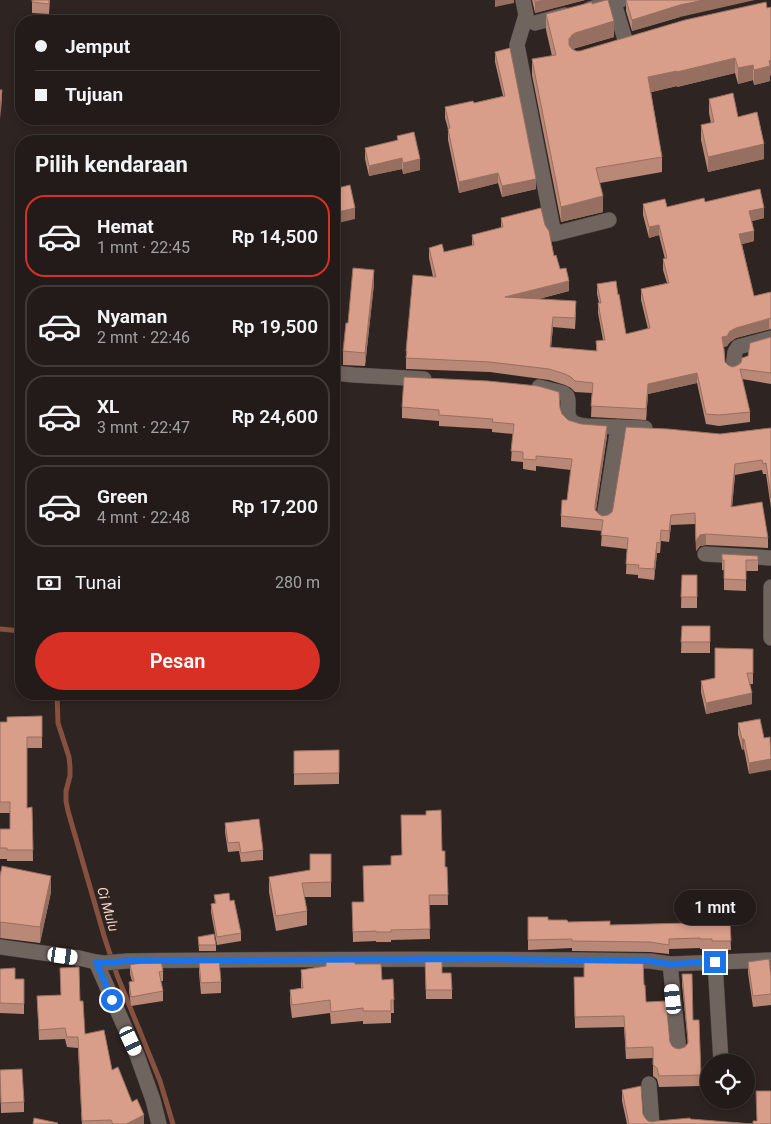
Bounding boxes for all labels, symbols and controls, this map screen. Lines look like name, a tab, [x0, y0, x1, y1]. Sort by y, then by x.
text: Jemput	[65, 35, 130, 58]
text: Tujuan	[65, 83, 123, 106]
text: Pilih kendaraan	[35, 152, 188, 177]
icon: car	[37, 214, 82, 259]
text: Hemat	[97, 215, 154, 238]
text: Rp 14,500	[232, 225, 318, 248]
text: 1 mnt · 22:45	[97, 238, 190, 257]
icon: car	[37, 304, 82, 349]
text: Nyaman	[97, 305, 167, 328]
text: Rp 19,500	[232, 315, 318, 338]
text: 2 mnt · 22:46	[97, 328, 190, 347]
icon: car	[37, 394, 82, 439]
text: XL	[97, 395, 119, 418]
text: Rp 24,600	[232, 405, 318, 428]
text: 3 mnt · 22:47	[97, 418, 190, 437]
icon: car	[37, 484, 82, 529]
text: Green	[97, 485, 148, 508]
text: Rp 17,200	[232, 495, 318, 518]
text: 4 mnt · 22:48	[97, 508, 190, 527]
icon: cash	[35, 569, 63, 597]
text: Tunai	[75, 571, 121, 594]
text: 280 m	[275, 573, 320, 592]
button: Pesan	[35, 632, 320, 690]
water label: Ci Mulu	[94, 885, 122, 934]
callout: 1 mnt	[674, 890, 756, 924]
text: 1 mnt	[694, 898, 736, 917]
car	[47, 946, 78, 966]
route end	[704, 951, 726, 973]
car	[663, 983, 682, 1015]
route start	[101, 989, 123, 1011]
car	[117, 1024, 144, 1058]
map controls	[700, 1054, 755, 1109]
button: locate	[700, 1054, 755, 1109]

